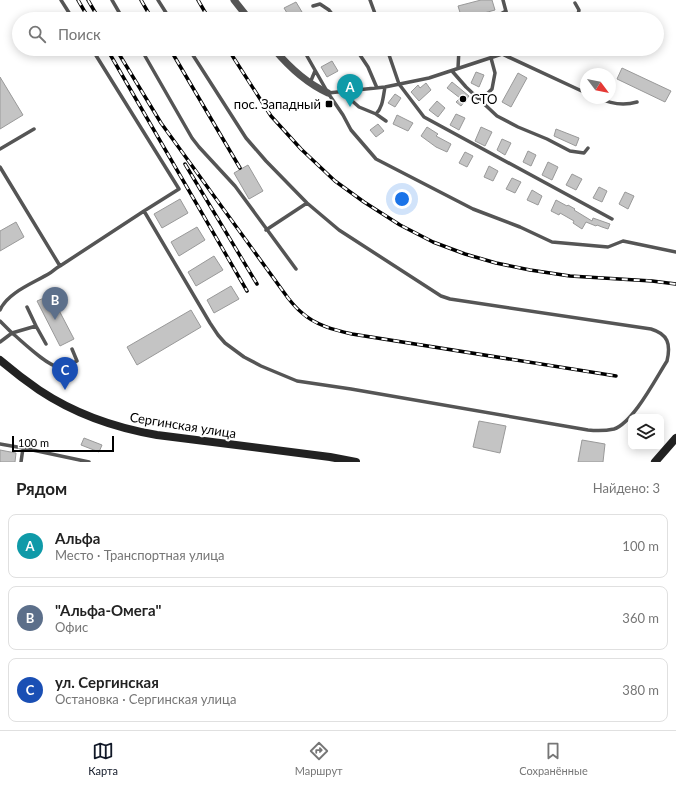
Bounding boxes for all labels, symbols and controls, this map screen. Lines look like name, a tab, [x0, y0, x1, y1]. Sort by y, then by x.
search box	[12, 12, 664, 56]
icon: search	[26, 23, 48, 45]
text: Поиск	[58, 25, 101, 43]
north arrow	[580, 68, 616, 104]
pin: A	[337, 74, 363, 107]
place label: СТО	[471, 91, 497, 107]
marker: СТО	[458, 94, 468, 104]
place label: пос. Западный	[234, 96, 321, 112]
marker: пос. Западный	[324, 99, 334, 109]
your location	[392, 189, 412, 209]
pin: B	[42, 287, 68, 320]
pin: C	[52, 357, 78, 390]
street label: Сергинская улица	[129, 409, 237, 441]
map controls	[628, 414, 664, 450]
button: layers	[628, 414, 664, 450]
scale bar	[12, 434, 114, 453]
text: 100 m	[18, 436, 49, 449]
text: Рядом	[16, 478, 67, 499]
text: Найдено: 3	[593, 480, 660, 496]
text: Альфа	[55, 529, 100, 547]
text: A	[25, 538, 35, 554]
text: 100 m	[622, 538, 659, 554]
text: Место · Транспортная улица	[55, 547, 225, 563]
text: "Альфа-Омега"	[55, 601, 161, 619]
text: B	[26, 610, 34, 626]
text: 360 m	[622, 610, 659, 626]
text: Офис	[55, 619, 88, 635]
text: ул. Сергинская	[55, 673, 159, 691]
text: C	[26, 682, 34, 698]
text: 380 m	[622, 682, 659, 698]
text: Остановка · Сергинская улица	[55, 691, 236, 707]
tab: Карта	[88, 740, 118, 777]
tab: Маршрут	[295, 740, 343, 777]
tab: Сохранённые	[519, 740, 588, 777]

